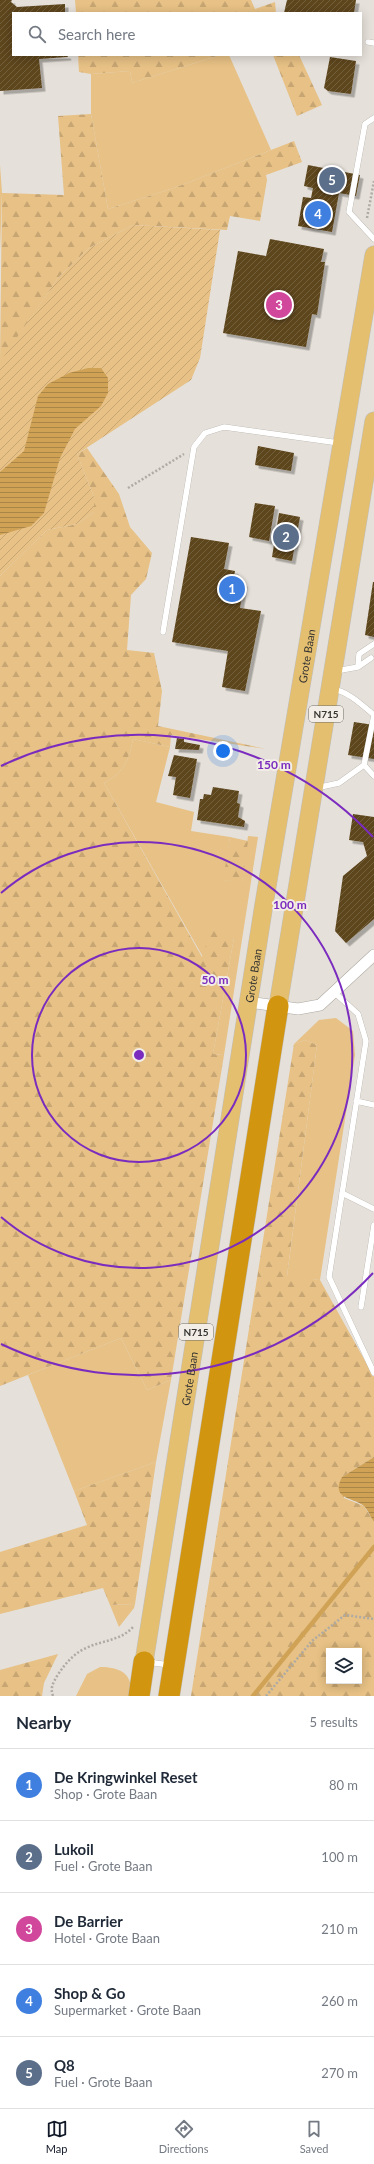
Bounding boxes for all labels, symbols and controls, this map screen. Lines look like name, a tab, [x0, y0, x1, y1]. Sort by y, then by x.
search box	[12, 12, 362, 56]
icon: search	[26, 23, 48, 45]
text: Search here	[58, 25, 135, 43]
pin: 5	[319, 165, 345, 195]
pin: 4	[305, 199, 331, 229]
pin: 3	[266, 290, 292, 320]
pin: 2	[273, 522, 299, 552]
pin: 1	[219, 574, 245, 604]
street label: Grote Baan	[295, 628, 317, 684]
road number: N715	[309, 706, 343, 722]
your location	[213, 741, 233, 761]
text: 150 m	[257, 757, 291, 772]
text: 100 m	[273, 897, 307, 912]
street label: Grote Baan	[242, 948, 263, 1004]
text: 50 m	[202, 972, 228, 987]
centre of rings	[132, 1048, 146, 1062]
road number: N715	[179, 1324, 213, 1340]
street label: Grote Baan	[178, 1351, 200, 1406]
map controls	[326, 1648, 362, 1684]
button: layers	[326, 1648, 362, 1684]
text: Nearby	[16, 1712, 71, 1733]
text: 5 results	[310, 1714, 358, 1730]
text: De Kringwinkel Reset	[54, 1768, 198, 1786]
text: 1	[25, 1777, 33, 1793]
text: 80 m	[329, 1777, 358, 1793]
text: Shop · Grote Baan	[54, 1786, 157, 1802]
text: Lukoil	[54, 1840, 94, 1858]
text: 2	[25, 1849, 33, 1865]
text: 100 m	[321, 1849, 358, 1865]
text: Fuel · Grote Baan	[54, 1858, 153, 1874]
text: De Barrier	[54, 1912, 123, 1930]
text: 3	[25, 1921, 33, 1937]
text: 210 m	[321, 1921, 358, 1937]
text: Hotel · Grote Baan	[54, 1930, 160, 1946]
text: Shop & Go	[54, 1984, 125, 2002]
text: 4	[25, 1993, 33, 2009]
text: 260 m	[321, 1993, 358, 2009]
text: Supermarket · Grote Baan	[54, 2002, 201, 2018]
text: Q8	[54, 2056, 75, 2074]
text: 5	[25, 2065, 33, 2081]
text: 270 m	[321, 2065, 358, 2081]
text: Fuel · Grote Baan	[54, 2074, 153, 2090]
tab: Map	[46, 2118, 68, 2155]
tab: Directions	[159, 2118, 208, 2155]
tab: Saved	[300, 2118, 328, 2155]

